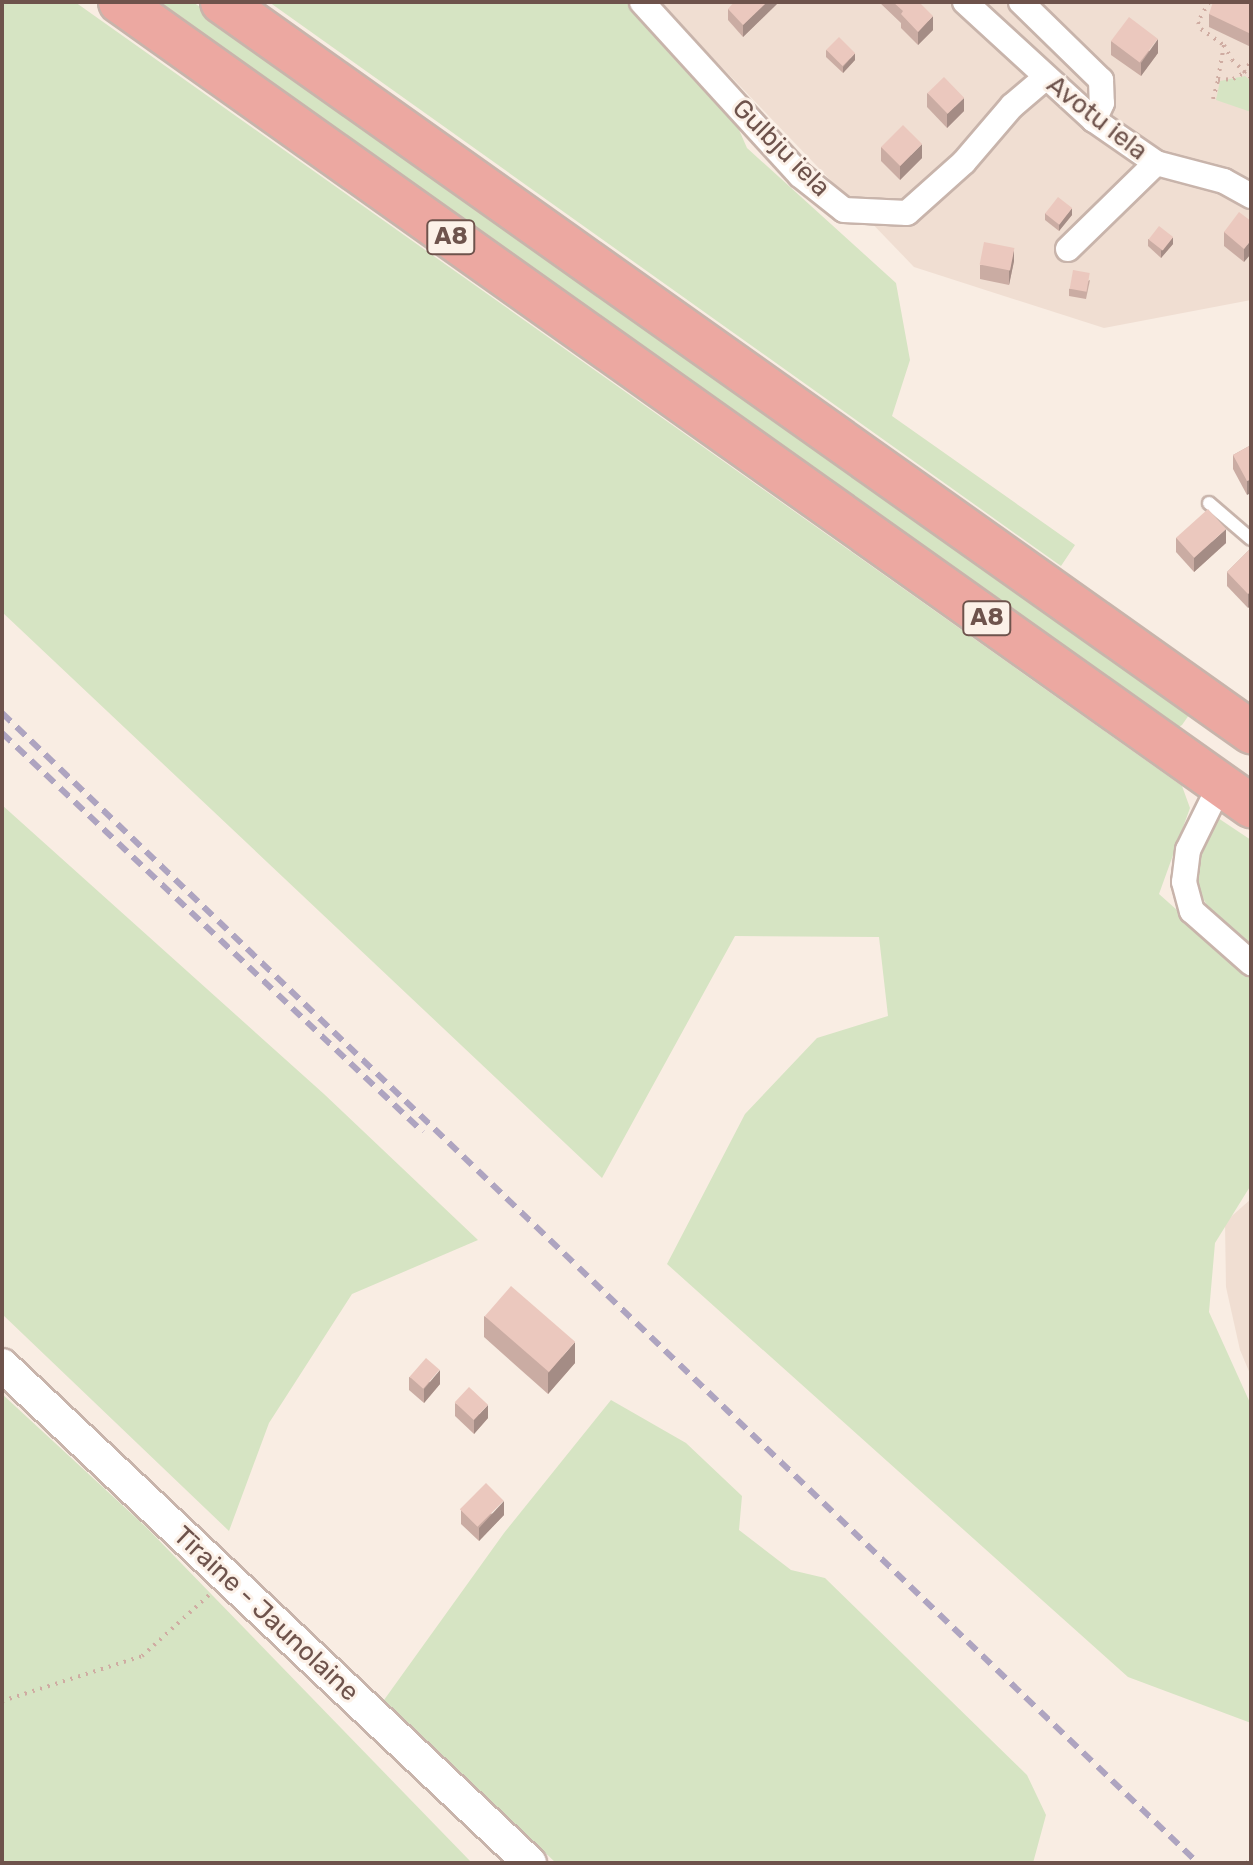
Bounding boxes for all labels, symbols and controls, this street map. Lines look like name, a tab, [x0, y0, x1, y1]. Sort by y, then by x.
street label: Avotu iela	[1040, 69, 1154, 167]
street label: Gulbju iela	[726, 93, 836, 203]
road number: A8	[425, 217, 477, 257]
road number: A8	[961, 598, 1013, 638]
street label: Tīraine - Jaunolaine	[167, 1520, 365, 1708]

